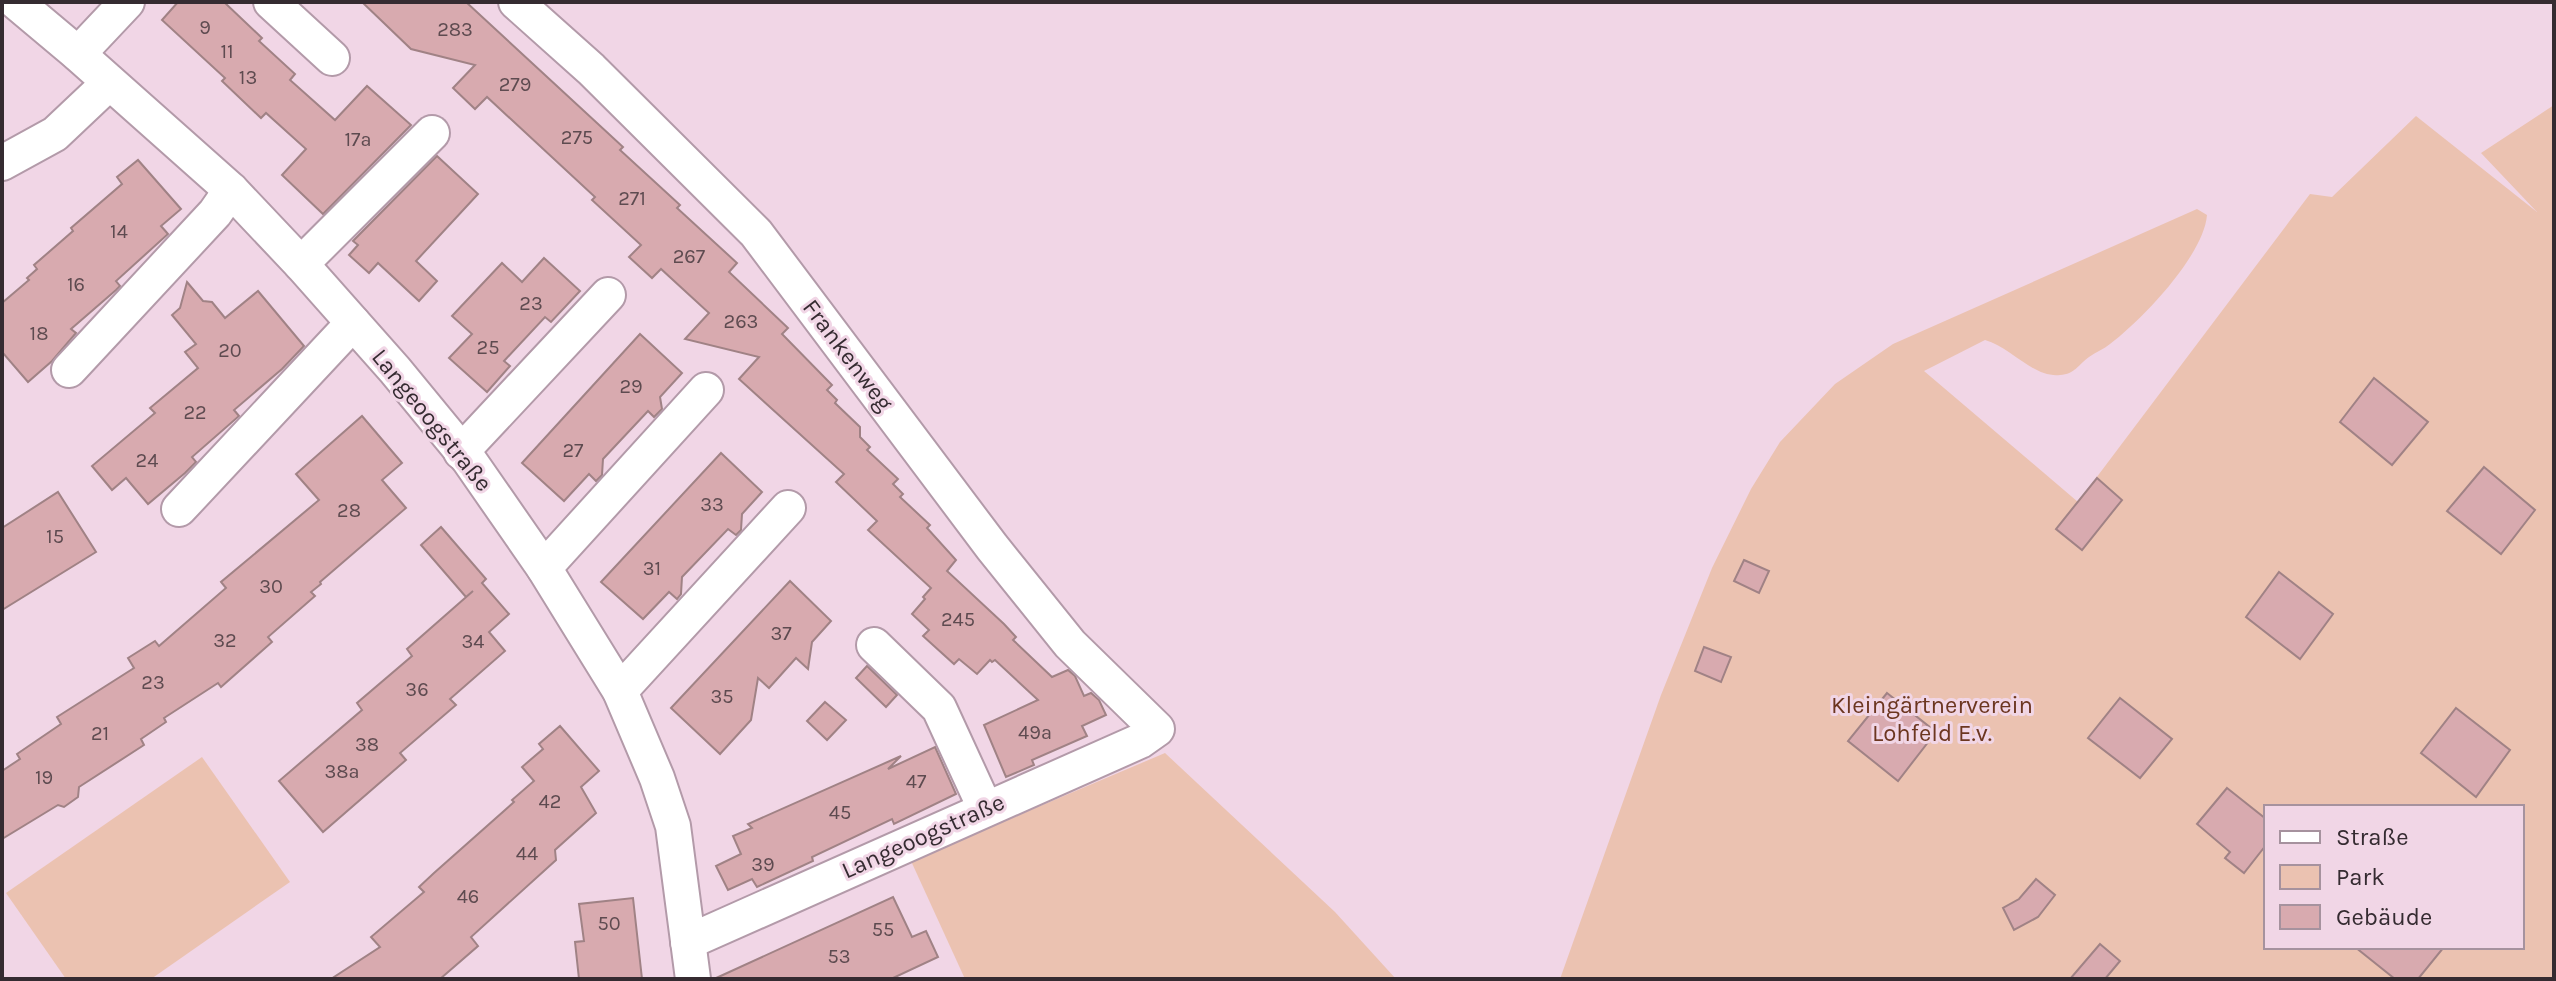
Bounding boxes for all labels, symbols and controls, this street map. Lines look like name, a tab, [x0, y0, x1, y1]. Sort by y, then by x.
house number: 9	[199, 16, 211, 39]
house number: 283	[437, 18, 473, 41]
house number: 11	[220, 40, 234, 63]
house number: 13	[239, 66, 257, 89]
house number: 279	[499, 73, 531, 96]
house number: 275	[561, 126, 593, 149]
house number: 17a	[344, 128, 372, 151]
house number: 271	[618, 187, 646, 210]
house number: 14	[110, 220, 128, 243]
house number: 267	[673, 245, 706, 268]
house number: 16	[67, 273, 85, 296]
house number: 23	[519, 292, 543, 315]
street label: Frankenweg	[797, 294, 899, 417]
house number: 263	[724, 310, 758, 333]
house number: 18	[30, 322, 48, 345]
house number: 25	[477, 336, 499, 359]
house number: 20	[218, 339, 242, 362]
street label: Langeoogstraße	[366, 343, 498, 497]
house number: 29	[619, 375, 643, 398]
house number: 22	[183, 401, 207, 424]
house number: 27	[563, 439, 584, 462]
house number: 24	[136, 449, 158, 472]
house number: 33	[700, 493, 724, 516]
house number: 28	[337, 499, 361, 522]
house number: 15	[46, 525, 64, 548]
house number: 31	[643, 557, 661, 580]
house number: 30	[259, 575, 283, 598]
house number: 245	[941, 608, 975, 631]
house number: 37	[770, 622, 792, 645]
house number: 32	[213, 629, 237, 652]
house number: 34	[462, 630, 484, 653]
house number: 23	[141, 671, 165, 694]
house number: 36	[405, 678, 429, 701]
house number: 35	[710, 685, 734, 708]
park label: Kleingärtnerverein Lohfeld E.v.	[1831, 691, 2033, 747]
house number: 49a	[1018, 721, 1052, 744]
house number: 21	[91, 722, 109, 745]
house number: 38	[355, 733, 379, 756]
house number: 38a	[324, 760, 360, 783]
house number: 19	[35, 766, 53, 789]
house number: 47	[906, 770, 927, 793]
street label: Langeoogstraße	[837, 788, 1009, 884]
house number: 42	[539, 790, 561, 813]
house number: 45	[829, 801, 851, 824]
legend	[2264, 805, 2524, 949]
text: Straße	[2336, 823, 2408, 851]
house number: 44	[516, 842, 538, 865]
house number: 39	[751, 853, 775, 876]
text: Park	[2336, 863, 2385, 891]
house number: 46	[457, 885, 479, 908]
text: Gebäude	[2336, 903, 2432, 931]
house number: 50	[597, 912, 621, 935]
house number: 55	[872, 918, 894, 941]
house number: 53	[827, 945, 851, 968]

